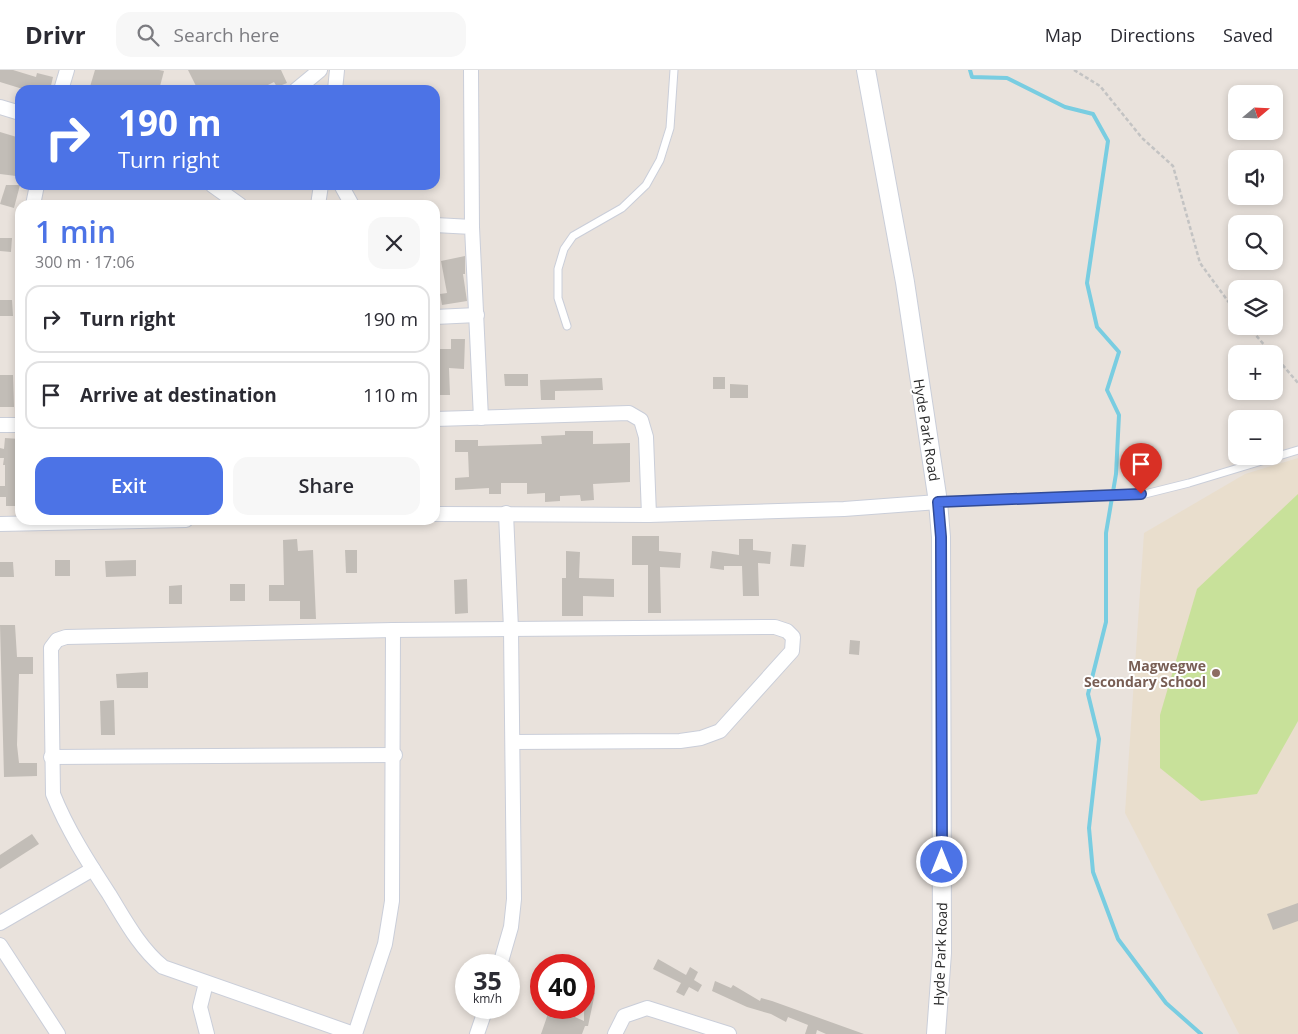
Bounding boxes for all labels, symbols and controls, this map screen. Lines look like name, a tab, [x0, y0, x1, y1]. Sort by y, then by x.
search box	[116, 12, 466, 57]
text: Drivr	[25, 18, 86, 51]
icon: search	[134, 21, 162, 49]
text: Search here	[174, 22, 279, 48]
text: Map	[1045, 23, 1082, 47]
text: Directions	[1110, 23, 1195, 47]
text: Saved	[1223, 23, 1273, 47]
north arrow	[1228, 85, 1282, 140]
map controls	[1228, 85, 1283, 465]
text: 190 m	[118, 99, 222, 146]
icon: right	[35, 105, 100, 170]
text: Turn right	[118, 144, 220, 174]
button: sound	[1228, 150, 1283, 205]
text: 1 min	[35, 211, 116, 252]
button: search	[1228, 215, 1283, 270]
button: close	[368, 217, 420, 269]
text: 300 m · 17:06	[35, 251, 135, 273]
button: layers	[1228, 280, 1283, 335]
icon: right	[37, 305, 65, 333]
text: Turn right	[80, 306, 175, 332]
text: 190 m	[363, 306, 418, 332]
button: +	[1228, 345, 1283, 400]
street label: Hyde Park Road	[910, 377, 944, 483]
icon: arrive	[37, 381, 65, 409]
text: Arrive at destination	[80, 382, 277, 408]
text: 110 m	[363, 382, 418, 408]
button: −	[1228, 410, 1283, 465]
pin	[1120, 443, 1162, 494]
icon: arrive	[1127, 450, 1155, 478]
button: Exit	[35, 457, 223, 515]
button: Share	[233, 457, 420, 515]
place label: Magwegwe Secondary School	[1084, 656, 1206, 691]
marker: Magwegwe Secondary School	[1210, 667, 1222, 679]
position arrow	[915, 835, 967, 887]
street label: Hyde Park Road	[929, 902, 951, 1006]
speed limit sign: 40	[530, 954, 595, 1019]
text: 35	[473, 963, 502, 997]
text: km/h	[473, 990, 502, 1007]

